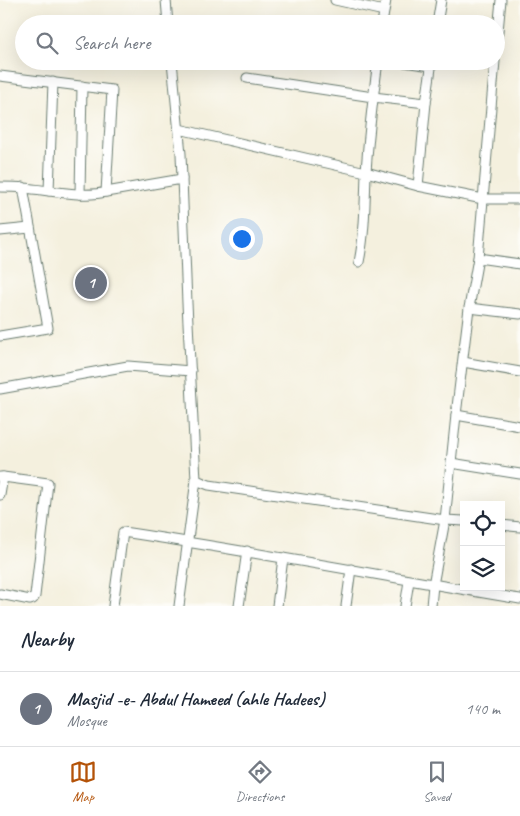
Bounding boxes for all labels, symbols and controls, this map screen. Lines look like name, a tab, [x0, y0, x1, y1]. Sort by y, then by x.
search box	[15, 15, 505, 70]
icon: search	[33, 29, 61, 57]
text: Search here	[73, 31, 150, 55]
your location	[229, 226, 255, 252]
pin: 1	[75, 264, 107, 302]
map controls	[460, 501, 505, 591]
button: locate	[460, 501, 505, 546]
button: layers	[460, 546, 505, 591]
text: Nearby	[20, 626, 73, 652]
text: Masjid -e- Abdul Hameed (ahle Hadees)	[67, 687, 325, 711]
text: 1	[32, 699, 40, 719]
text: 140 m	[466, 699, 500, 719]
text: Mosque	[67, 711, 107, 731]
tab: Map	[69, 758, 97, 805]
tab: Directions	[236, 758, 284, 805]
tab: Saved	[423, 758, 451, 805]

